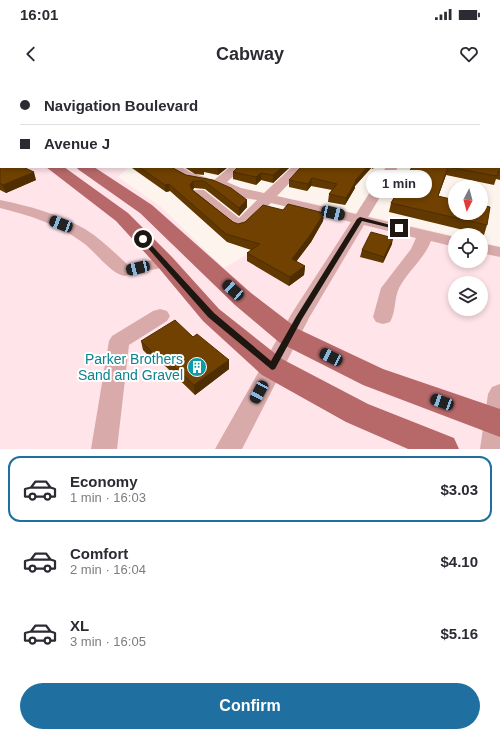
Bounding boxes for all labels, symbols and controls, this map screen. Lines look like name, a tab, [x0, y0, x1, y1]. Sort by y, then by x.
text: 16:01	[20, 6, 58, 23]
icon: back	[20, 43, 42, 65]
icon: heart	[458, 43, 480, 65]
text: Cabway	[216, 44, 284, 64]
text: Navigation Boulevard	[44, 97, 198, 114]
text: Avenue J	[44, 135, 110, 152]
callout: 1 min	[366, 170, 432, 198]
text: 1 min	[382, 176, 416, 191]
north arrow	[448, 180, 488, 220]
map controls	[448, 180, 488, 316]
car	[320, 204, 346, 222]
car	[48, 214, 74, 234]
route end	[390, 219, 408, 237]
button: locate	[448, 228, 488, 268]
route start	[134, 230, 152, 248]
car	[125, 259, 151, 277]
button: layers	[448, 276, 488, 316]
car	[220, 278, 246, 302]
car	[318, 346, 344, 368]
place label: Parker Brothers Sand and Gravel	[78, 351, 183, 383]
building icon: Parker Brothers Sand and Gravel	[186, 356, 208, 378]
car	[248, 379, 270, 405]
car	[429, 392, 455, 412]
icon: car	[22, 471, 58, 507]
text: Economy	[70, 473, 138, 490]
text: $3.03	[440, 481, 478, 498]
text: 1 min · 16:03	[70, 490, 146, 505]
icon: car	[22, 543, 58, 579]
text: Comfort	[70, 545, 128, 562]
text: $4.10	[440, 553, 478, 570]
text: 2 min · 16:04	[70, 562, 146, 577]
icon: car	[22, 615, 58, 651]
text: XL	[70, 617, 89, 634]
text: $5.16	[440, 625, 478, 642]
text: 3 min · 16:05	[70, 634, 146, 649]
button: Confirm	[20, 683, 480, 729]

